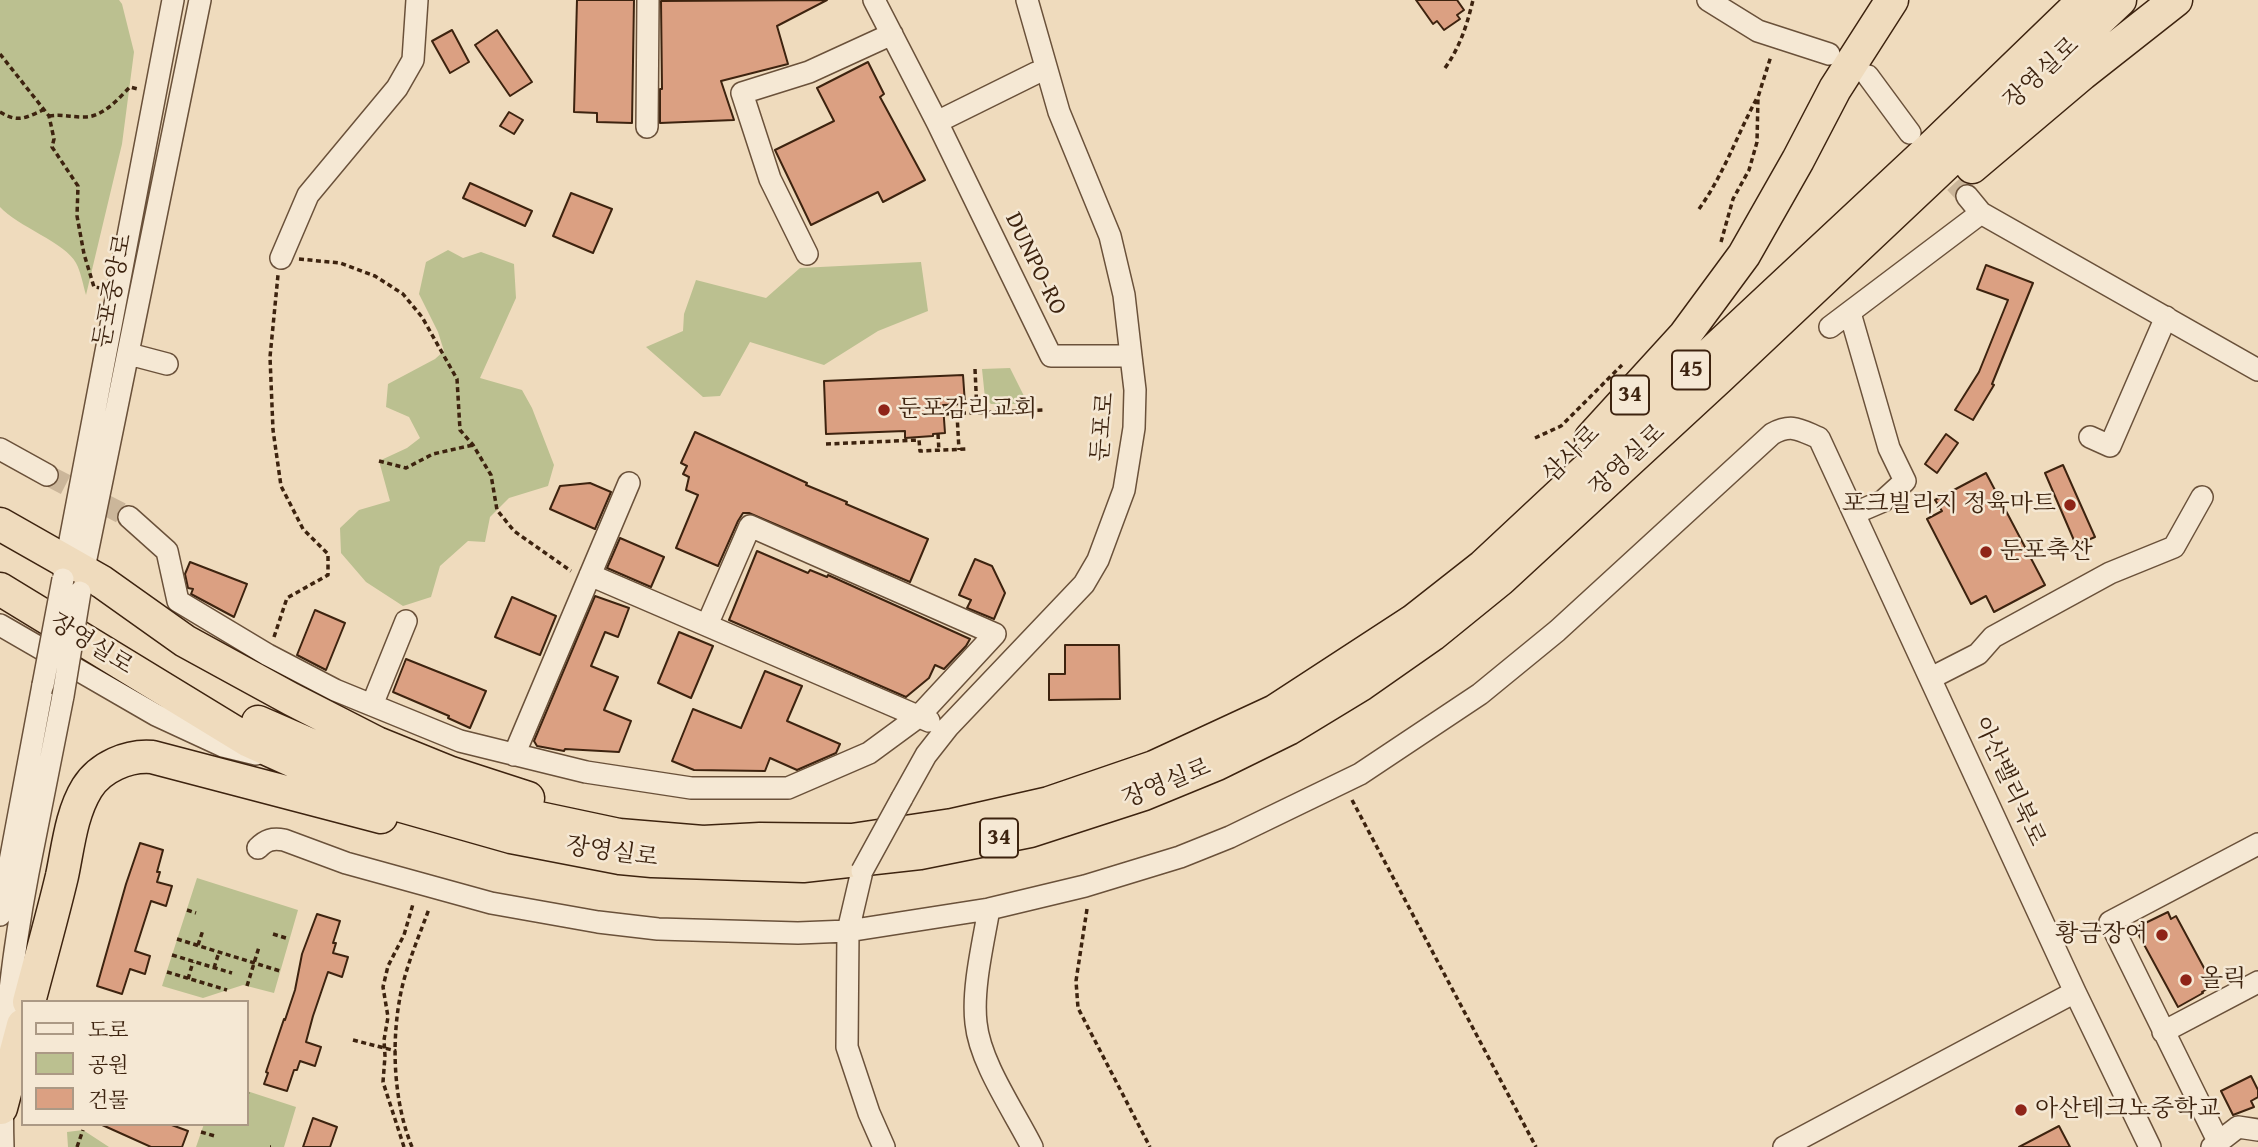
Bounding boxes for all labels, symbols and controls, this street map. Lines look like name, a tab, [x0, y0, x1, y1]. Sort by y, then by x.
street label: 장영실로	[1998, 32, 2086, 116]
street label: DUNPO-RO	[998, 208, 1072, 320]
street label: 둔포중앙로	[89, 231, 139, 351]
road number: 45	[1672, 350, 1710, 390]
road number: 34	[1611, 376, 1649, 414]
street label: 둔포로	[1087, 391, 1121, 463]
place label: 둔포감리교회	[898, 396, 1037, 424]
marker: 둔포감리교회	[876, 402, 892, 418]
street label: 장영실로	[1584, 419, 1672, 503]
street label: 삼사로	[1537, 420, 1607, 490]
place label: 포크빌리지 정육마트	[1842, 491, 2056, 519]
marker: 포크빌리지 정육마트	[2062, 497, 2078, 513]
place label: 둔포축산	[2000, 538, 2093, 566]
marker: 둔포축산	[1978, 544, 1994, 560]
street label: 장영실로	[44, 608, 138, 682]
street label: 아산밸리북로	[1966, 713, 2050, 851]
street label: 장영실로	[1119, 753, 1215, 815]
road number: 34	[980, 818, 1018, 858]
street label: 장영실로	[564, 832, 660, 874]
place label: 황금장어	[2055, 921, 2148, 949]
marker: 황금장어	[2154, 927, 2170, 943]
place label: 올릭	[2200, 966, 2246, 994]
marker: 올릭	[2178, 972, 2194, 988]
legend	[21, 1000, 248, 1126]
text: 도로	[88, 1014, 129, 1045]
text: 공원	[88, 1049, 129, 1080]
text: 건물	[88, 1084, 129, 1115]
place label: 아산테크노중학교	[2035, 1096, 2220, 1124]
marker: 아산테크노중학교	[2013, 1102, 2029, 1118]

